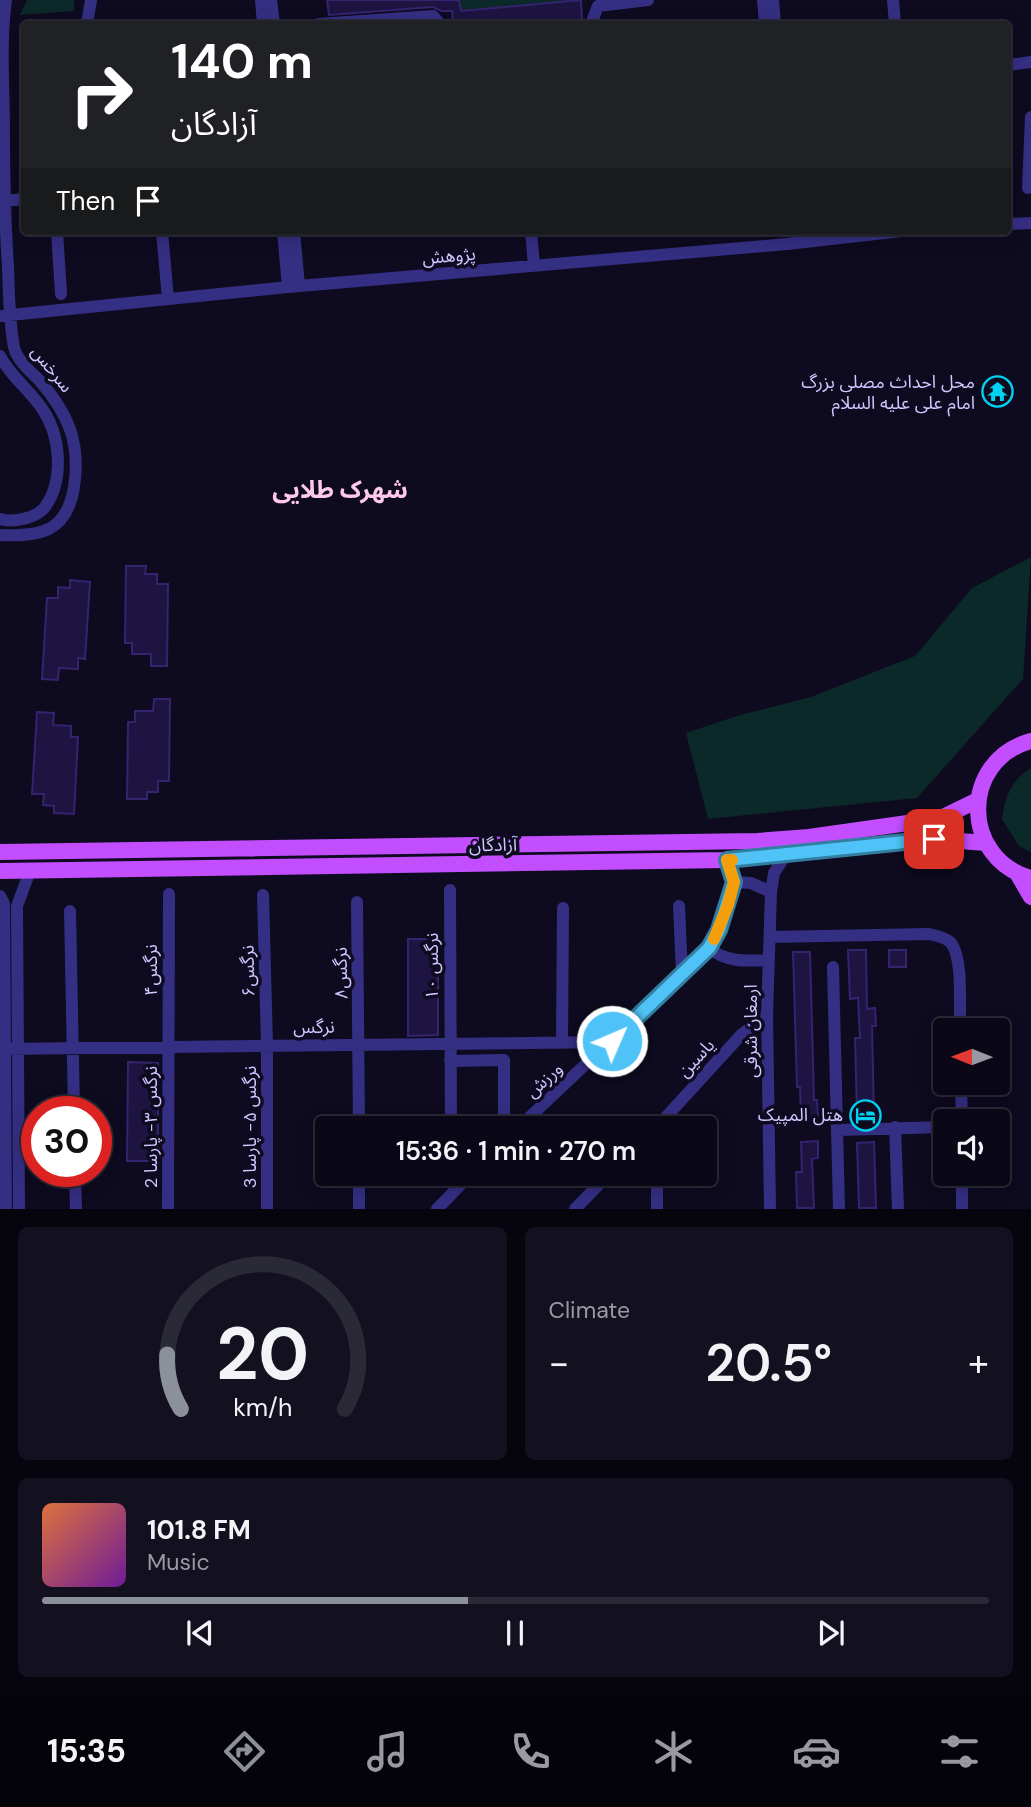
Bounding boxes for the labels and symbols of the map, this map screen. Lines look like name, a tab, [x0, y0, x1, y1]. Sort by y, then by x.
street label: پژوهش	[421, 242, 477, 270]
street label: سرخس	[26, 340, 78, 398]
place label: محل احداث مصلی بزرگ امام علی علیه السلام	[801, 370, 975, 417]
temple icon: محل احداث مصلی بزرگ امام علی علیه السلام	[981, 375, 1015, 409]
district label: شهرک طلایی	[272, 474, 408, 505]
pin	[904, 809, 964, 869]
street label: آزادگان	[469, 833, 518, 857]
street label: نرگس ۱۰	[420, 933, 444, 999]
street label: نرگس۴	[139, 944, 163, 996]
street label: نرگس۶	[236, 945, 260, 997]
street label: نرگس۸	[329, 947, 353, 999]
street label: ارمغان شرقی	[739, 984, 763, 1078]
position arrow	[575, 1004, 649, 1078]
street label: نرگس	[293, 1015, 335, 1039]
north arrow	[933, 1018, 1010, 1096]
street label: یاسین	[672, 1034, 720, 1082]
street label: ورزش	[520, 1057, 568, 1103]
street label: نرگس ۳- پارسا 2	[139, 1066, 163, 1188]
street label: نرگس ۵- پارسا 3	[238, 1066, 262, 1188]
speed limit sign: 30	[21, 1096, 112, 1187]
hotel icon: هتل المپیک	[849, 1098, 883, 1132]
place label: هتل المپیک	[758, 1103, 843, 1127]

